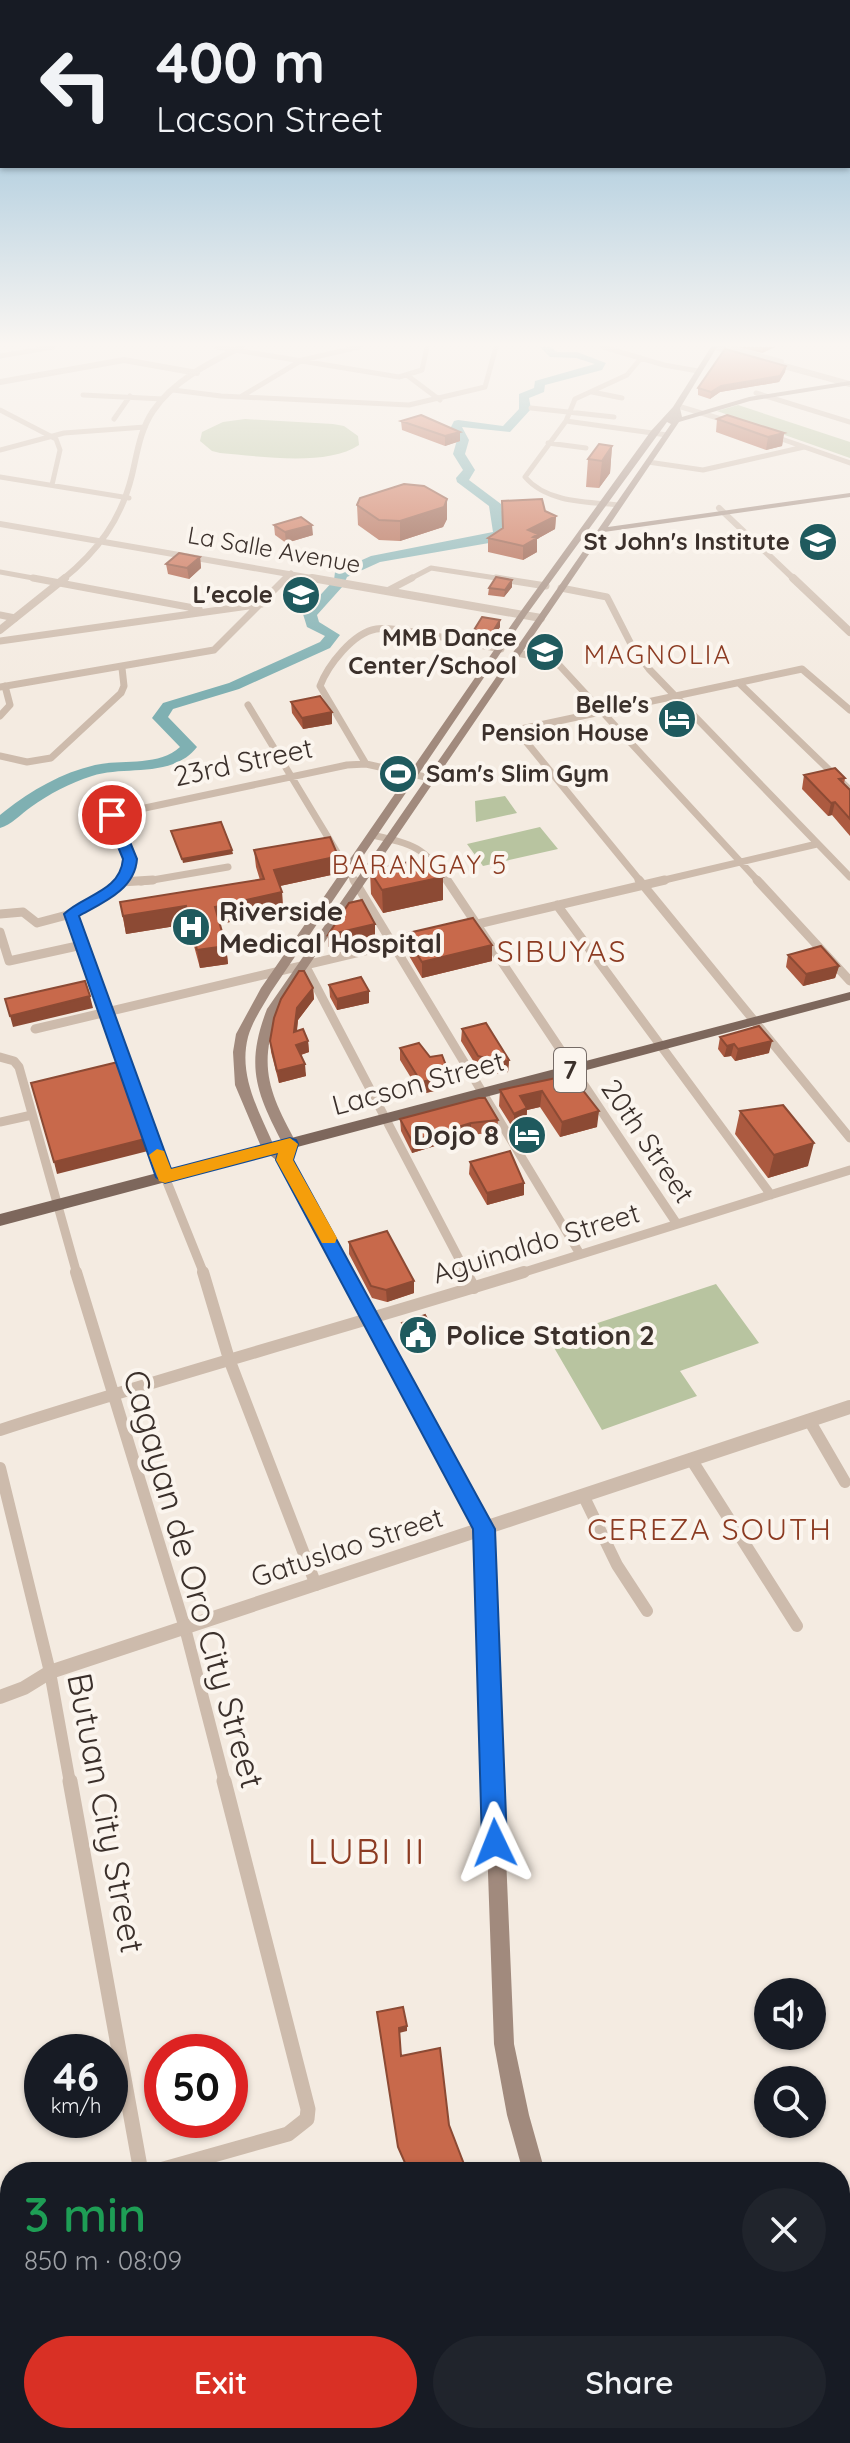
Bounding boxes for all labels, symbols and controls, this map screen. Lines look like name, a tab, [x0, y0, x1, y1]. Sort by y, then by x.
text: 400 m	[156, 27, 325, 97]
icon: left	[24, 32, 128, 136]
text: Lacson Street	[156, 96, 383, 141]
street label: La Salle Avenue	[185, 519, 363, 579]
school or university icon: St John's Institute	[797, 521, 839, 563]
place label: St John's Institute	[583, 526, 790, 556]
school or university icon: L'ecole	[280, 574, 322, 616]
place label: L'ecole	[192, 579, 273, 609]
place label: MMB Dance Center/School	[348, 622, 517, 680]
school or university icon: MMB Dance Center/School	[524, 631, 566, 673]
district label: MAGNOLIA	[584, 638, 732, 671]
place label: Belle's Pension House	[481, 689, 649, 747]
hotel icon: Belle's Pension House	[656, 698, 698, 740]
street label: 23rd Street	[170, 730, 316, 793]
sports icon: Sam's Slim Gym	[377, 753, 419, 795]
place label: Sam's Slim Gym	[426, 758, 609, 788]
pin	[78, 781, 146, 849]
icon: arrive	[90, 793, 134, 837]
district label: BARANGAY 5	[332, 848, 508, 881]
place label: Riverside Medical Hospital	[219, 893, 442, 960]
hospital icon: Riverside Medical Hospital	[170, 906, 212, 948]
district label: SIBUYAS	[497, 932, 627, 970]
street label: Lacson Street	[328, 1043, 508, 1122]
road number: 7	[554, 1048, 586, 1092]
street label: 20th Street	[594, 1072, 703, 1209]
hotel icon: Dojo 8	[506, 1114, 548, 1156]
place label: Dojo 8	[413, 1117, 499, 1152]
street label: Aguinaldo Street	[428, 1194, 644, 1291]
public building icon: Police Station 2	[397, 1314, 439, 1356]
place label: Police Station 2	[446, 1317, 655, 1352]
street label: Cagayan de Oro City Street	[114, 1365, 275, 1793]
street label: Gatuslao Street	[246, 1499, 447, 1594]
district label: CEREZA SOUTH	[587, 1510, 833, 1548]
street label: Butuan City Street	[58, 1669, 155, 1957]
position arrow	[453, 1801, 537, 1885]
district label: LUBI II	[308, 1828, 426, 1873]
map controls	[754, 1978, 826, 2138]
button: sound	[754, 1978, 826, 2050]
speed limit sign: 50	[144, 2034, 248, 2138]
text: 46	[53, 2051, 99, 2101]
button: search	[754, 2066, 826, 2138]
text: km/h	[51, 2093, 101, 2118]
text: 3 min	[24, 2184, 146, 2244]
button: close	[742, 2188, 826, 2272]
text: 850 m · 08:09	[24, 2244, 182, 2277]
button: Exit	[24, 2336, 417, 2428]
button: Share	[433, 2336, 826, 2428]

